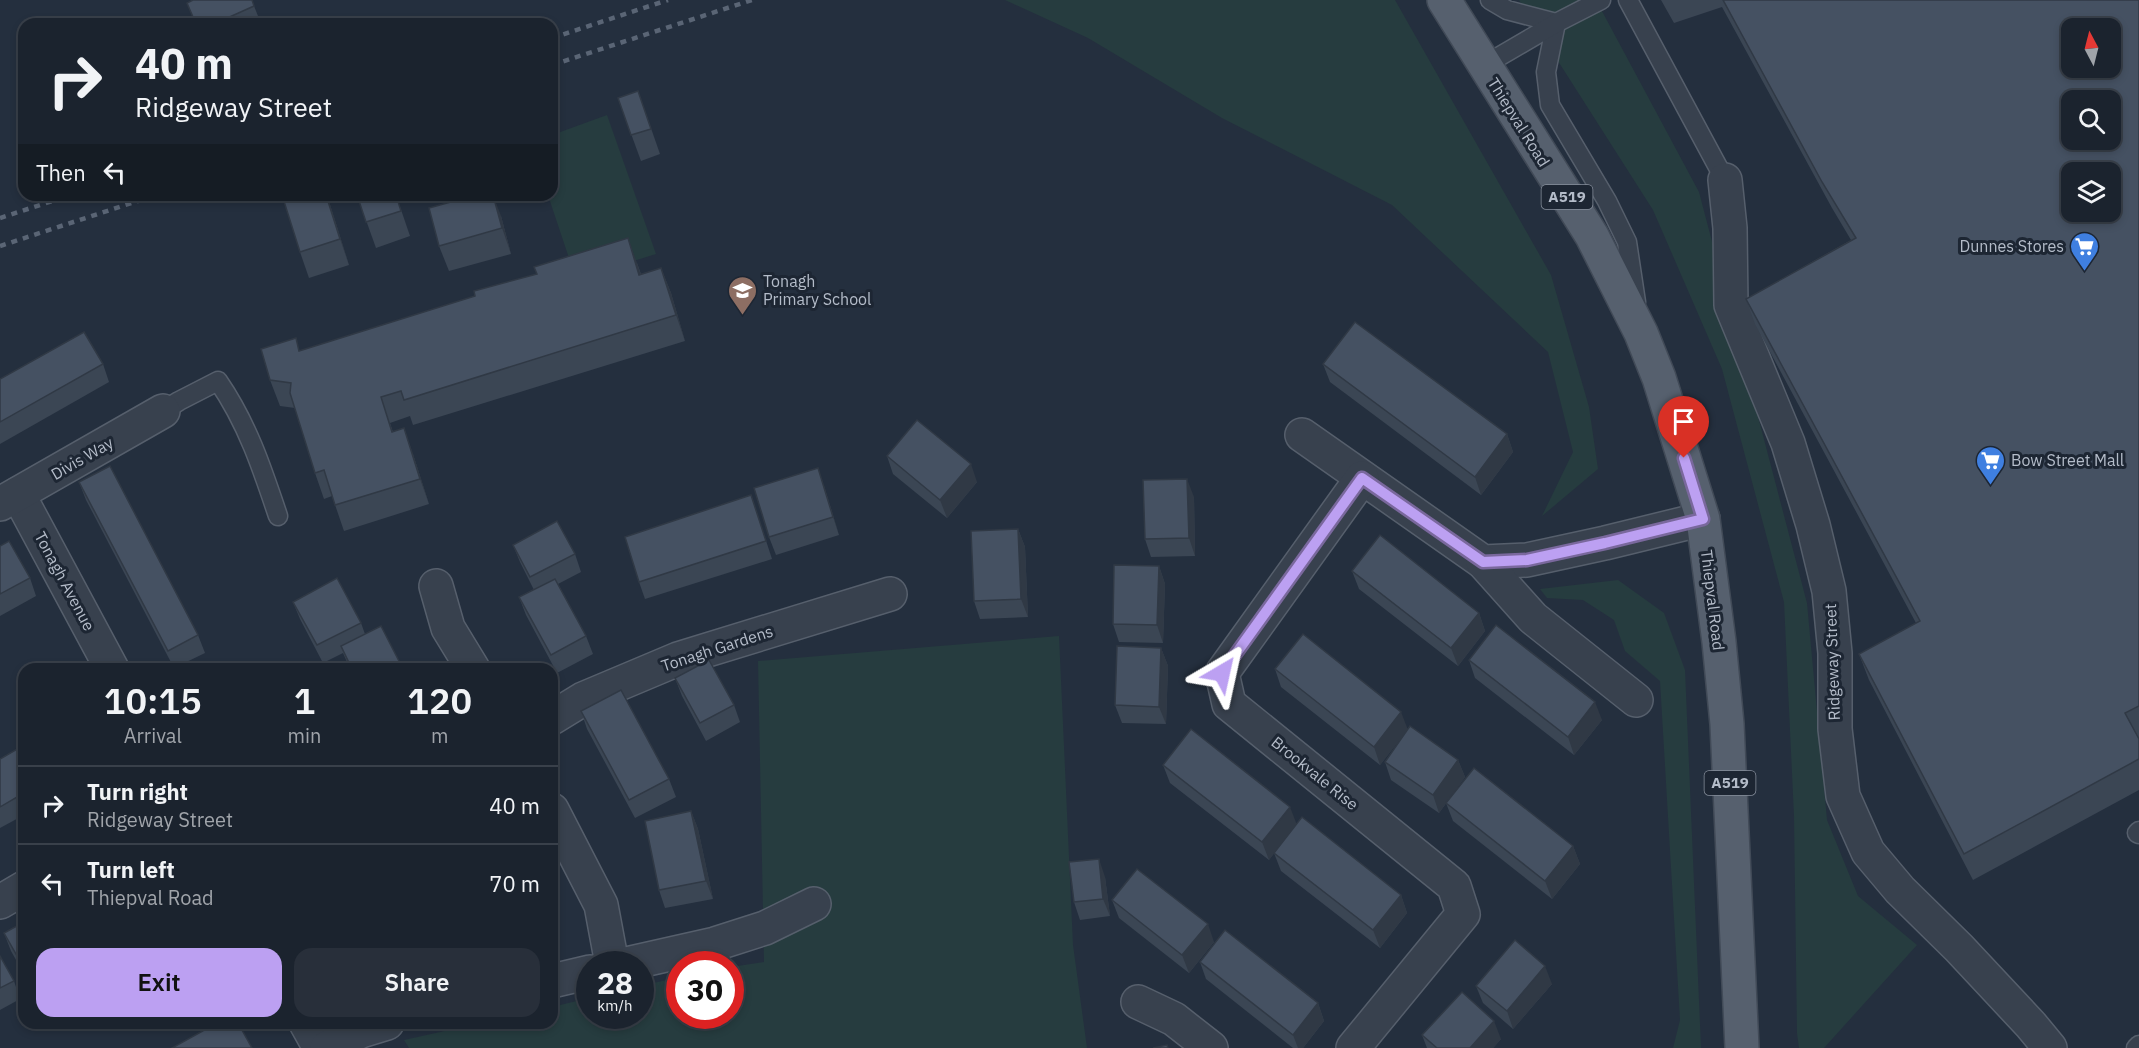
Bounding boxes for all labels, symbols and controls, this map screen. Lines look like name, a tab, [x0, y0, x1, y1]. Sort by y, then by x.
north arrow	[2061, 18, 2121, 78]
map controls	[2061, 18, 2121, 222]
text: 40 m	[135, 36, 233, 91]
icon: right	[36, 42, 114, 120]
street label: Thiepval Road	[1484, 74, 1554, 170]
text: Ridgeway Street	[135, 89, 332, 124]
button: search	[2061, 90, 2121, 150]
icon: left	[98, 156, 131, 189]
text: Then	[36, 158, 86, 187]
button: layers	[2061, 162, 2121, 222]
road number: A519	[1542, 185, 1592, 209]
supermarket icon: Dunnes Stores	[2069, 230, 2101, 272]
place label: Dunnes Stores	[1959, 236, 2064, 256]
place label: Tonagh Primary School	[763, 271, 871, 309]
school or university icon: Tonagh Primary School	[726, 274, 758, 316]
pin	[1658, 396, 1709, 458]
icon: arrive	[1667, 405, 1700, 438]
street label: Divis Way	[47, 432, 117, 484]
supermarket icon: Bow Street Mall	[1974, 444, 2006, 486]
place label: Bow Street Mall	[2011, 450, 2124, 470]
street label: Tonagh Avenue	[30, 528, 100, 634]
street label: Thiepval Road	[1697, 548, 1729, 652]
street label: Ridgeway Street	[1820, 603, 1844, 721]
street label: Tonagh Gardens	[659, 621, 775, 675]
position arrow	[1190, 641, 1254, 705]
text: 10:15	[104, 677, 202, 724]
text: 1	[294, 677, 315, 724]
text: 120	[407, 677, 472, 724]
text: Arrival	[124, 722, 182, 749]
text: min	[288, 722, 321, 749]
text: m	[431, 722, 448, 749]
street label: Brookvale Rise	[1267, 732, 1363, 814]
road number: A519	[1704, 771, 1756, 795]
text: Turn right	[87, 777, 188, 806]
icon: right	[36, 789, 69, 822]
text: 40 m	[489, 791, 540, 820]
text: Ridgeway Street	[87, 806, 233, 833]
text: Turn left	[87, 855, 175, 884]
icon: left	[36, 867, 69, 900]
text: 70 m	[489, 869, 540, 898]
text: Thiepval Road	[87, 884, 214, 911]
button: Exit	[36, 948, 282, 1017]
button: Share	[294, 948, 540, 1017]
speed limit sign: 30	[666, 951, 744, 1029]
text: 28	[597, 963, 633, 1002]
text: km/h	[597, 996, 633, 1015]

